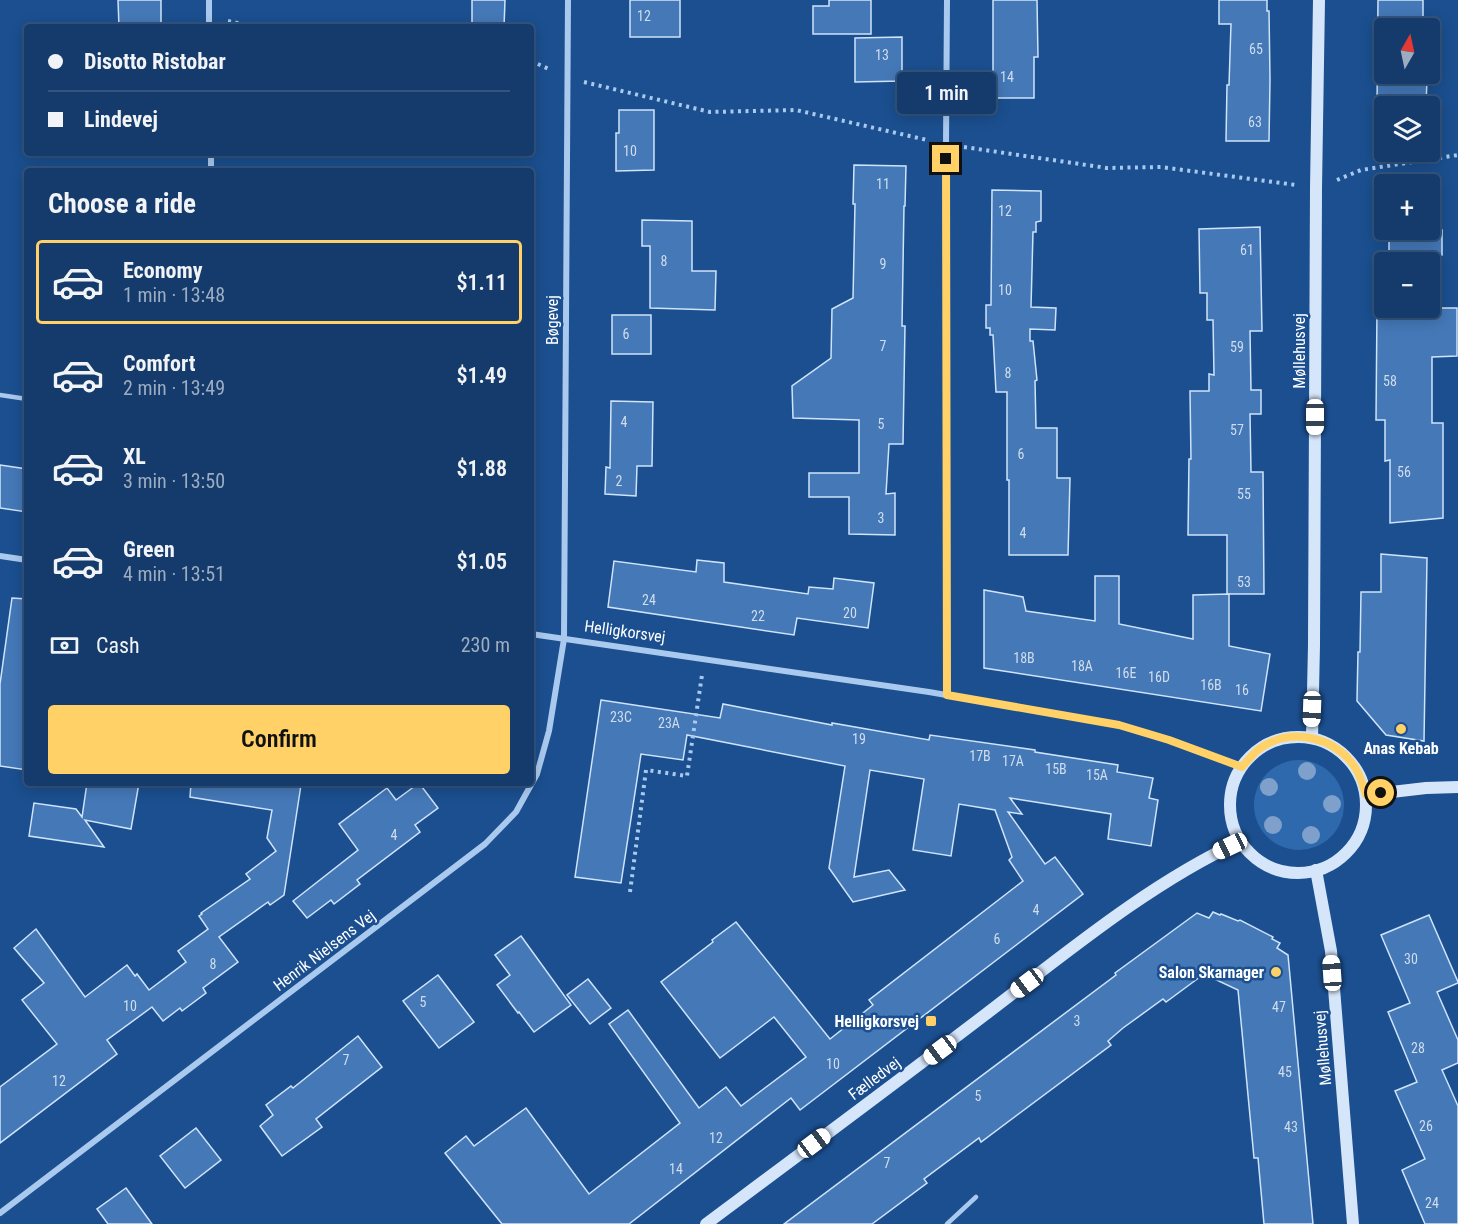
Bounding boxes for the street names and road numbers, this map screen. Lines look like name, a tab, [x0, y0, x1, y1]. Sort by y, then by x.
street label: Bøgevej	[543, 295, 562, 345]
street label: Møllehusvej	[1290, 313, 1309, 389]
street label: Helligkorsvej	[583, 616, 667, 647]
street label: Henrik Nielsens Vej	[270, 906, 379, 995]
street label: Møllehusvej	[1310, 1010, 1335, 1086]
street label: Fælledvej	[845, 1053, 904, 1104]

